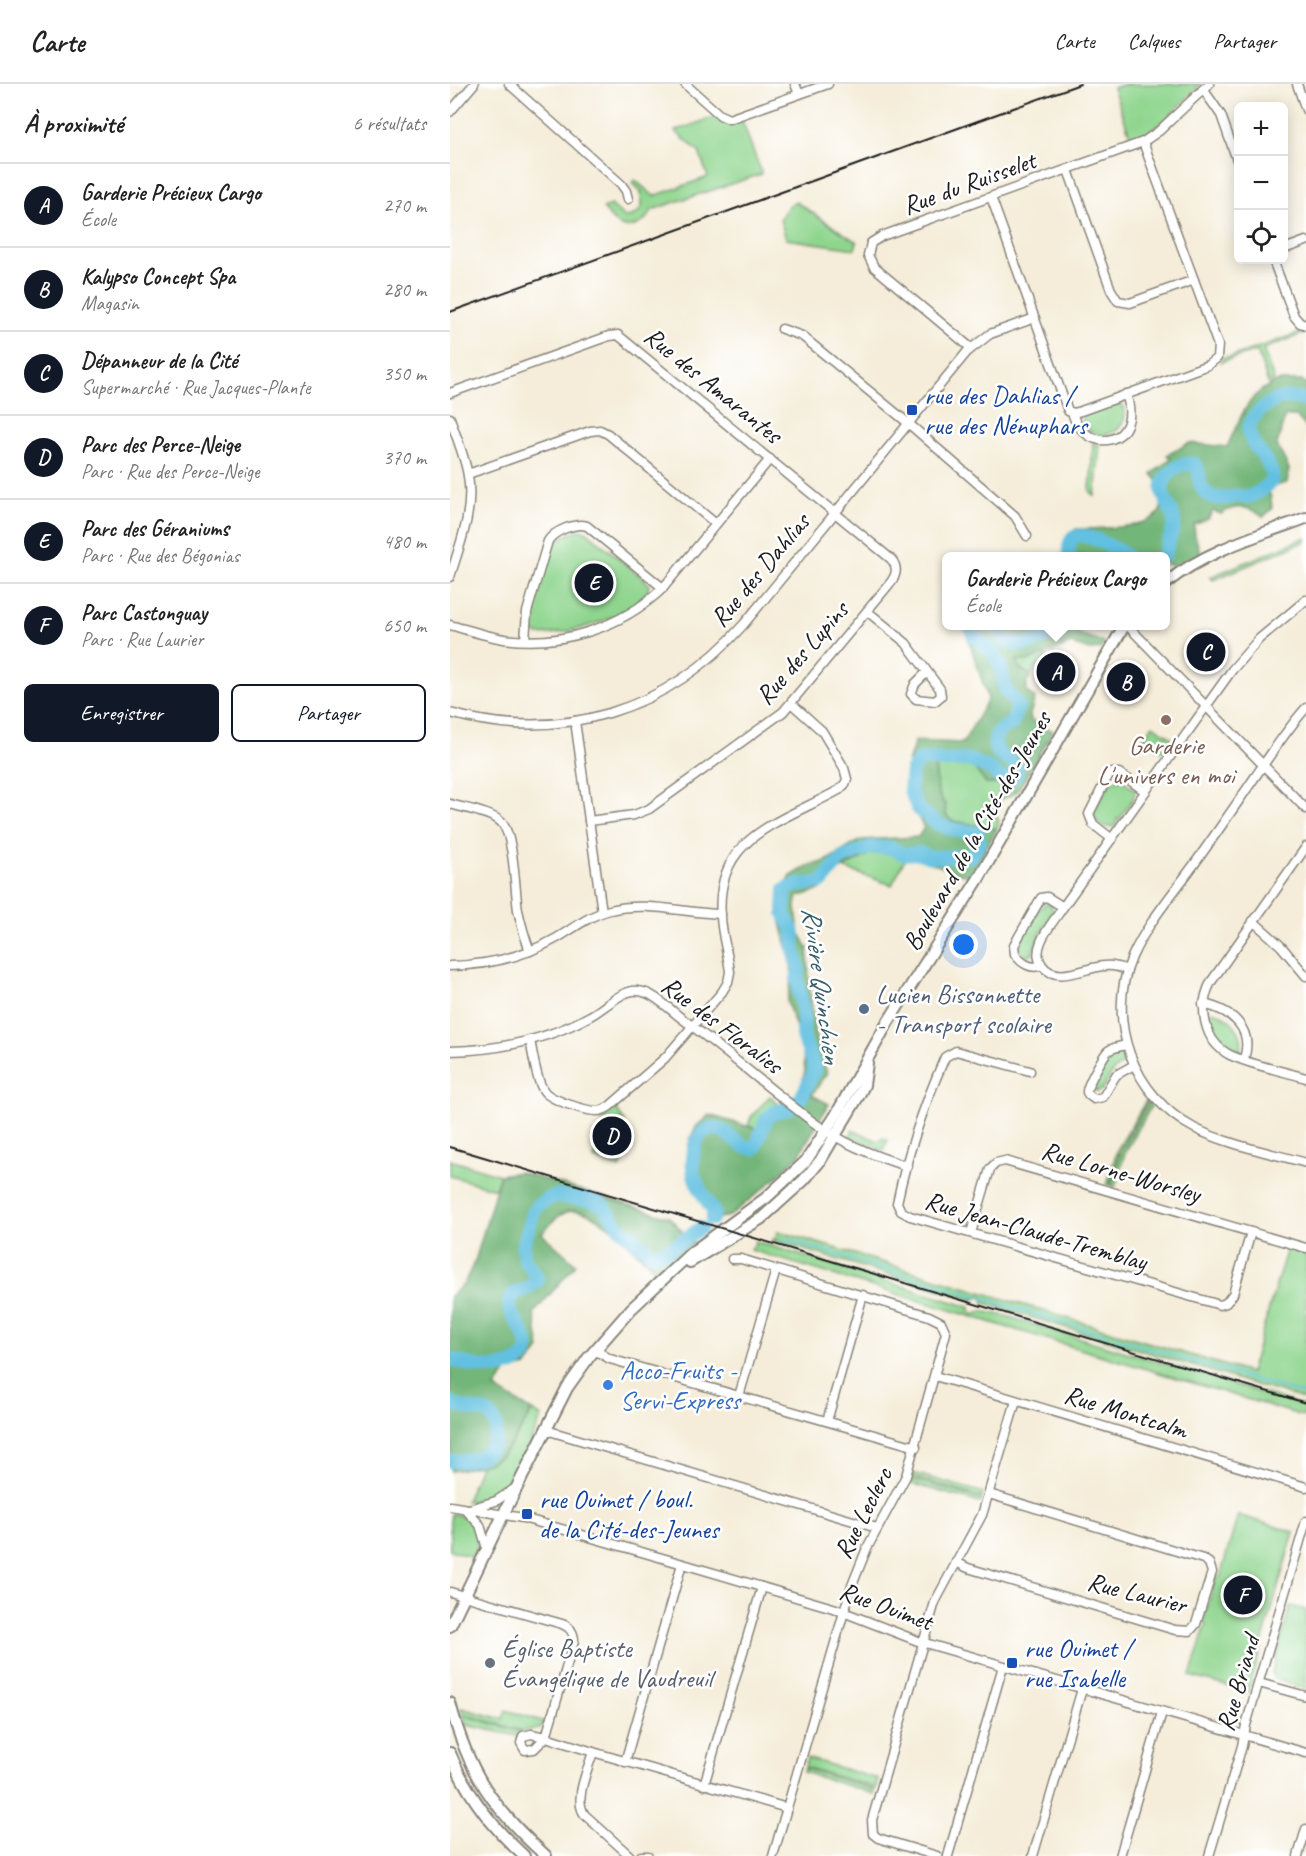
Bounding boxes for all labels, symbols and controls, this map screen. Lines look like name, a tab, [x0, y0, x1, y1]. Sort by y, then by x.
text: Carte	[30, 24, 85, 59]
text: Carte	[1054, 28, 1095, 54]
text: Calques	[1128, 28, 1180, 54]
text: Partager	[1213, 28, 1276, 54]
map controls	[1234, 102, 1288, 264]
button: +	[1234, 102, 1288, 156]
text: À proximité	[24, 107, 123, 140]
text: 6 résultats	[353, 111, 426, 136]
street label: Rue du Ruisselet	[898, 143, 1042, 222]
button: −	[1234, 156, 1288, 210]
text: Garderie Précieux Cargo	[81, 179, 261, 207]
text: A	[38, 193, 49, 218]
text: 270 m	[383, 193, 426, 218]
text: École	[81, 207, 116, 232]
button: locate	[1234, 210, 1288, 264]
text: Kalypso Concept Spa	[81, 263, 235, 291]
text: B	[38, 277, 49, 302]
text: 280 m	[383, 277, 426, 302]
text: Magasin	[81, 291, 139, 316]
street label: Rue des Amarantes	[637, 319, 790, 452]
text: Dépanneur de la Cité	[81, 347, 237, 375]
text: C	[39, 361, 48, 386]
text: 350 m	[383, 361, 426, 386]
text: Supermarché · Rue Jacques-Plante	[81, 375, 310, 400]
place label: rue des Dahlias / rue des Nénuphars	[924, 379, 1089, 442]
marker: rue des Dahlias / rue des Nénuphars	[905, 403, 919, 417]
text: Parc des Perce-Neige	[81, 431, 240, 459]
text: D	[38, 445, 49, 470]
text: 370 m	[383, 445, 426, 470]
text: Parc · Rue des Perce-Neige	[81, 459, 259, 484]
street label: Rue des Dahlias	[703, 505, 818, 634]
text: Parc des Géraniums	[81, 515, 229, 543]
text: E	[38, 529, 49, 554]
text: 480 m	[383, 529, 426, 554]
text: Parc · Rue des Bégonias	[81, 543, 240, 568]
popup	[942, 552, 1170, 630]
pin: E	[574, 560, 614, 606]
text: Garderie Précieux Cargo	[966, 565, 1146, 593]
street label: Rue des Lupins	[748, 593, 857, 711]
text: École	[966, 593, 1001, 618]
text: Parc Castonguay	[81, 599, 207, 627]
text: F	[39, 613, 48, 638]
text: 650 m	[383, 613, 426, 638]
text: Parc · Rue Laurier	[81, 627, 204, 652]
pin: C	[1186, 630, 1226, 674]
pin: A	[1036, 650, 1076, 694]
pin: B	[1106, 660, 1146, 704]
button: Enregistrer	[24, 684, 219, 742]
button: Partager	[231, 684, 426, 742]
street label: Boulevard de la Cité-des-Jeunes	[895, 704, 1060, 956]
marker: Garderie L'univers en moi	[1159, 713, 1173, 727]
place label: Garderie L'univers en moi	[1098, 729, 1238, 792]
water label: Rivière Quinchien	[794, 905, 850, 1068]
your location	[949, 930, 978, 959]
street label: Rue des Floralies	[655, 969, 791, 1083]
place label: Lucien Bissonnette - Transport scolaire	[876, 978, 1052, 1041]
marker: Lucien Bissonnette - Transport scolaire	[857, 1002, 871, 1016]
pin: D	[592, 1114, 632, 1158]
street label: Rue Lorne-Worsley	[1038, 1134, 1206, 1211]
street label: Rue Jean-Claude-Tremblay	[921, 1184, 1153, 1279]
place label: Acco-Fruits - Servi-Express	[620, 1354, 742, 1417]
marker: Acco-Fruits - Servi-Express	[601, 1378, 615, 1392]
street label: Rue Montcalm	[1060, 1378, 1194, 1447]
street label: Rue Leclerc	[826, 1460, 901, 1564]
place label: rue Ouimet / boul. de la Cité-des-Jeunes	[539, 1483, 721, 1546]
marker: rue Ouimet / boul. de la Cité-des-Jeunes	[520, 1507, 534, 1521]
street label: Rue Laurier	[1084, 1565, 1192, 1622]
pin: F	[1224, 1572, 1262, 1618]
street label: Rue Ouimet	[835, 1574, 939, 1639]
street label: Rue Briand	[1209, 1628, 1268, 1735]
place label: Église Baptiste Évangélique de Vaudreuil	[502, 1632, 717, 1695]
place label: rue Ouimet / rue Isabelle	[1024, 1632, 1137, 1695]
marker: Église Baptiste Évangélique de Vaudreuil	[483, 1656, 497, 1670]
marker: rue Ouimet / rue Isabelle	[1005, 1656, 1019, 1670]

